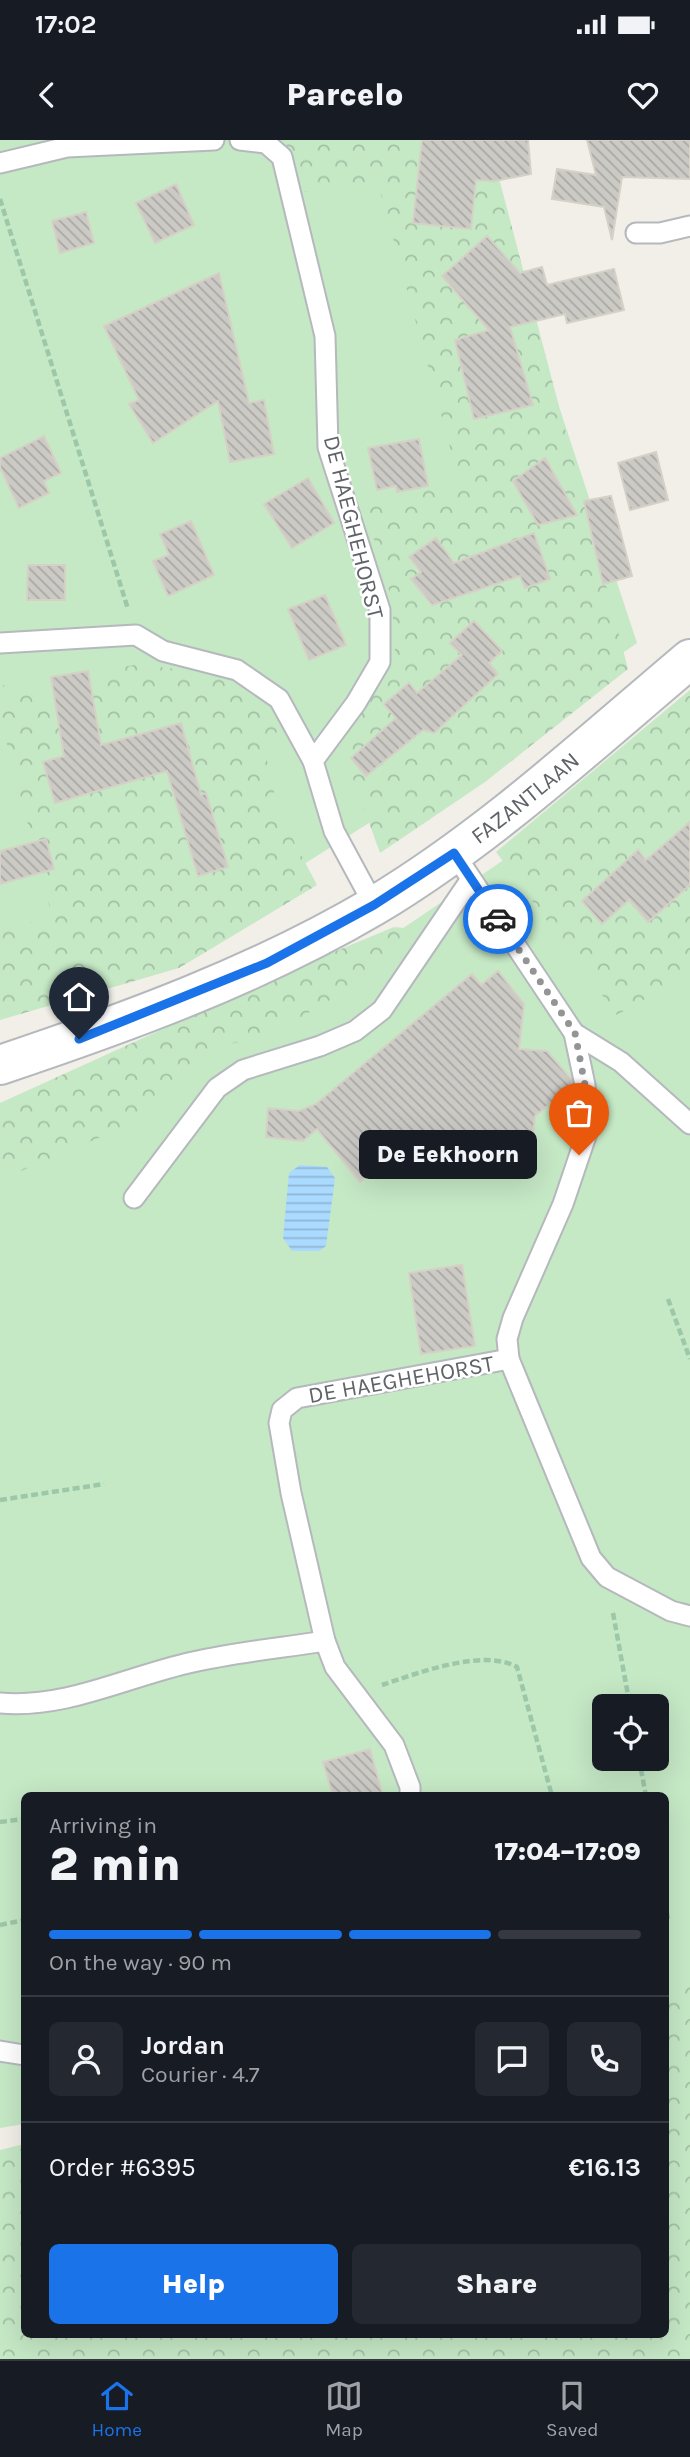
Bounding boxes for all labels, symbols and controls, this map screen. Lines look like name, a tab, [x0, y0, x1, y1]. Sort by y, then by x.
text: 17:02	[35, 9, 96, 40]
icon: back	[28, 76, 66, 114]
text: Parcelo	[286, 76, 404, 113]
icon: heart	[624, 76, 662, 114]
street label: DE HAEGHEHORST	[318, 433, 389, 622]
street label: FAZANTLAAN	[466, 747, 585, 850]
courier	[463, 884, 533, 954]
icon: car	[479, 900, 517, 938]
pin	[49, 967, 109, 1039]
icon: home	[60, 978, 98, 1016]
pin	[549, 1083, 609, 1155]
icon: bag	[560, 1094, 598, 1132]
callout: De Eekhoorn	[358, 1130, 537, 1180]
text: De Eekhoorn	[377, 1141, 519, 1168]
street label: DE HAEGHEHORST	[306, 1350, 496, 1409]
map controls	[592, 1694, 669, 1771]
button: locate	[592, 1694, 669, 1771]
text: Arriving in	[49, 1812, 157, 1839]
text: 17:04–17:09	[494, 1836, 641, 1867]
text: 2 min	[49, 1838, 181, 1892]
text: On the way · 90 m	[49, 1949, 232, 1976]
button: person	[49, 2022, 123, 2096]
button: chat	[475, 2022, 549, 2096]
button: phone	[567, 2022, 641, 2096]
text: Jordan	[141, 2030, 225, 2061]
text: Courier · 4.7	[141, 2061, 260, 2088]
text: Order #6395	[49, 2152, 196, 2183]
text: €16.13	[568, 2152, 641, 2183]
button: Help	[49, 2244, 338, 2324]
button: Share	[352, 2244, 641, 2324]
tab: Home	[91, 2377, 142, 2441]
tab: Map	[325, 2377, 363, 2441]
tab: Saved	[546, 2377, 599, 2441]

